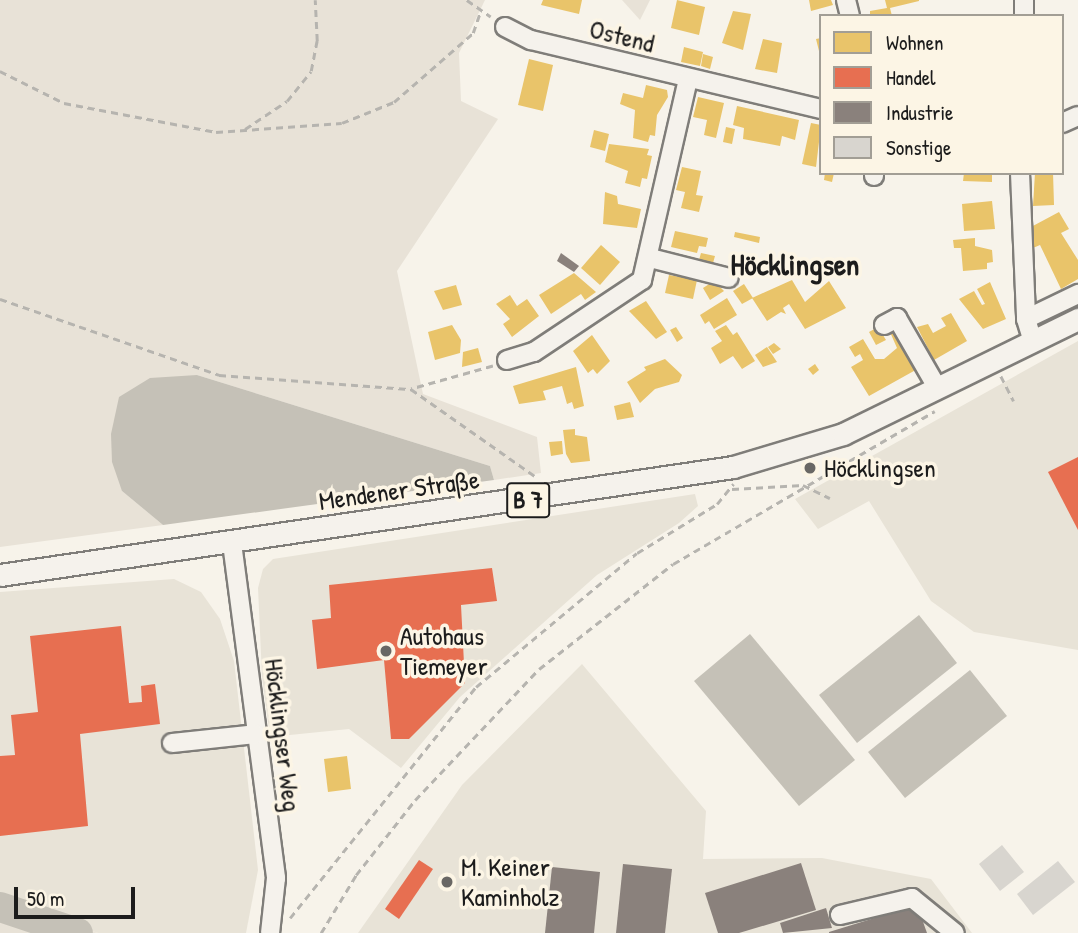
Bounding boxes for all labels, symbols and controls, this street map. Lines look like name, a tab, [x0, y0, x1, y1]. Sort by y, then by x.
street label: Ostend	[586, 13, 658, 59]
legend	[819, 14, 1064, 175]
text: Wohnen	[886, 28, 944, 57]
text: Handel	[886, 63, 936, 92]
text: Industrie	[886, 98, 953, 127]
text: Sonstige	[886, 133, 951, 162]
district label: Höcklingsen	[731, 246, 859, 282]
place label: Höcklingsen	[824, 452, 936, 484]
marker: Höcklingsen	[802, 460, 818, 476]
street label: Mendener Straße	[317, 463, 481, 517]
road number: B 7	[505, 480, 551, 520]
place label: Autohaus Tiemeyer	[400, 620, 488, 682]
marker: Autohaus Tiemeyer	[378, 643, 394, 659]
street label: Höcklingser Weg	[258, 657, 308, 813]
place label: M. Keiner Kaminholz	[461, 851, 559, 912]
scale bar	[18, 874, 138, 918]
marker: M. Keiner Kaminholz	[439, 874, 455, 890]
text: 50 m	[27, 884, 64, 913]

